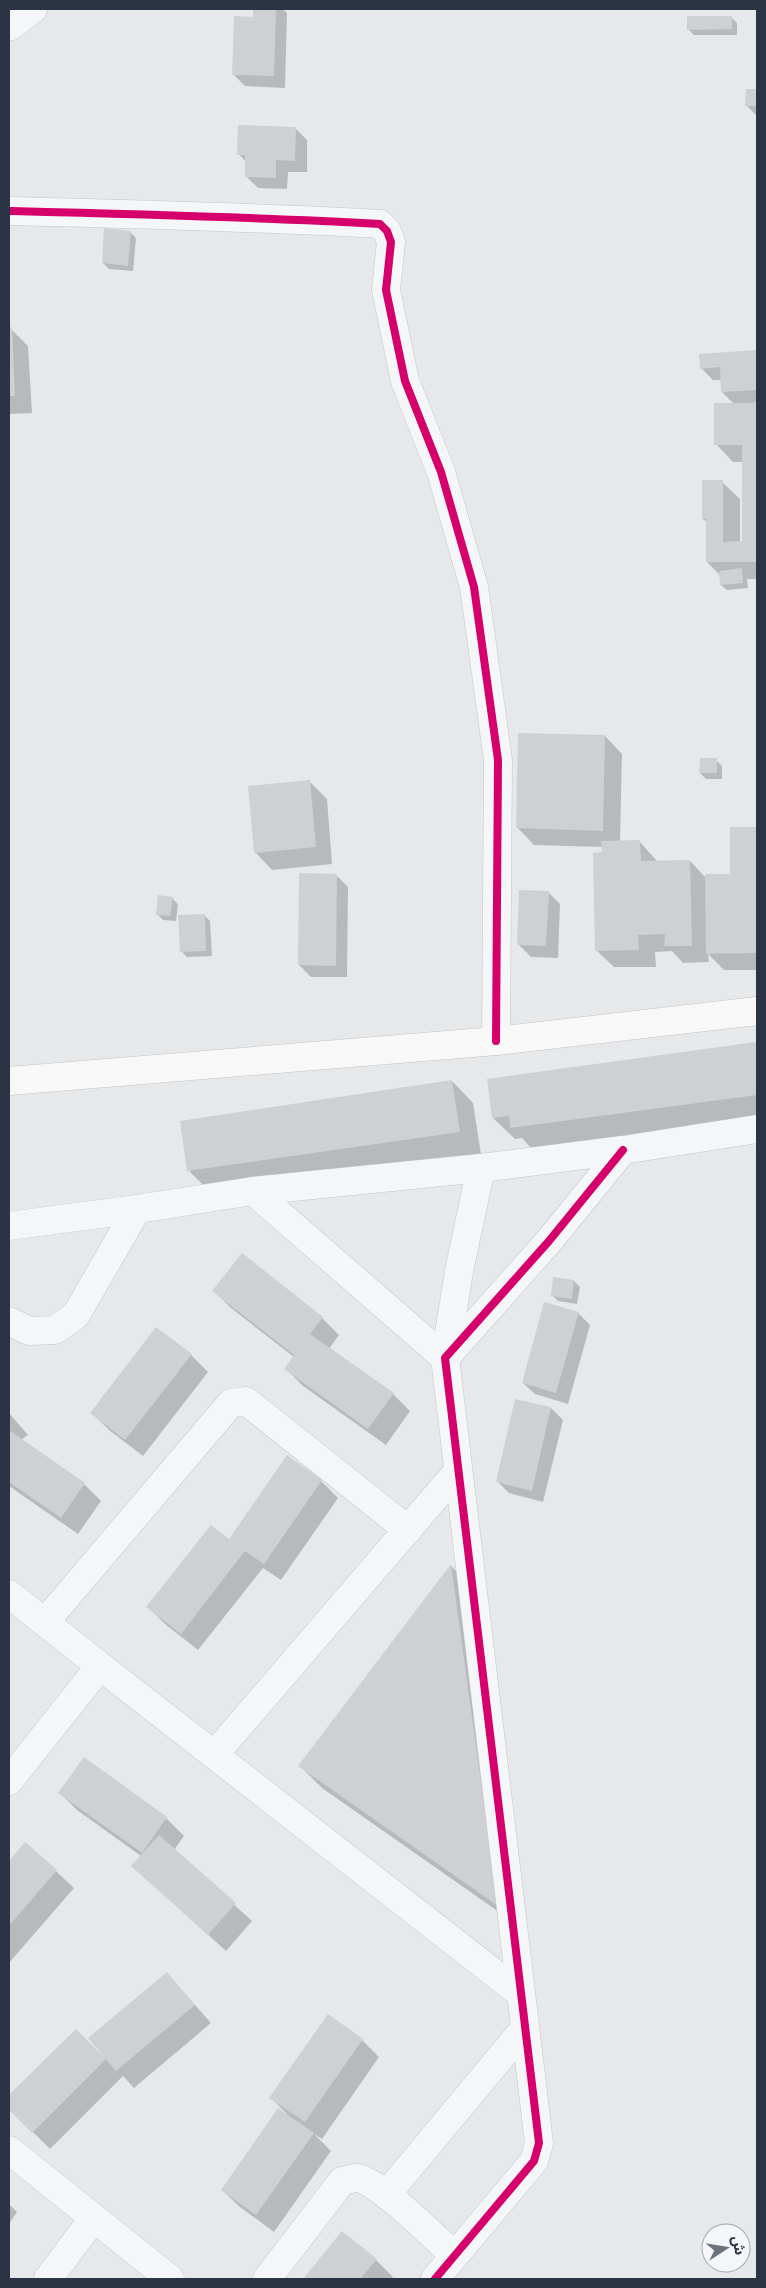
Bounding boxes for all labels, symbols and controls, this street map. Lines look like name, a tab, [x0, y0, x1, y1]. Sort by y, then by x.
north arrow	[701, 2223, 751, 2273]
text: ش	[729, 2234, 749, 2256]

